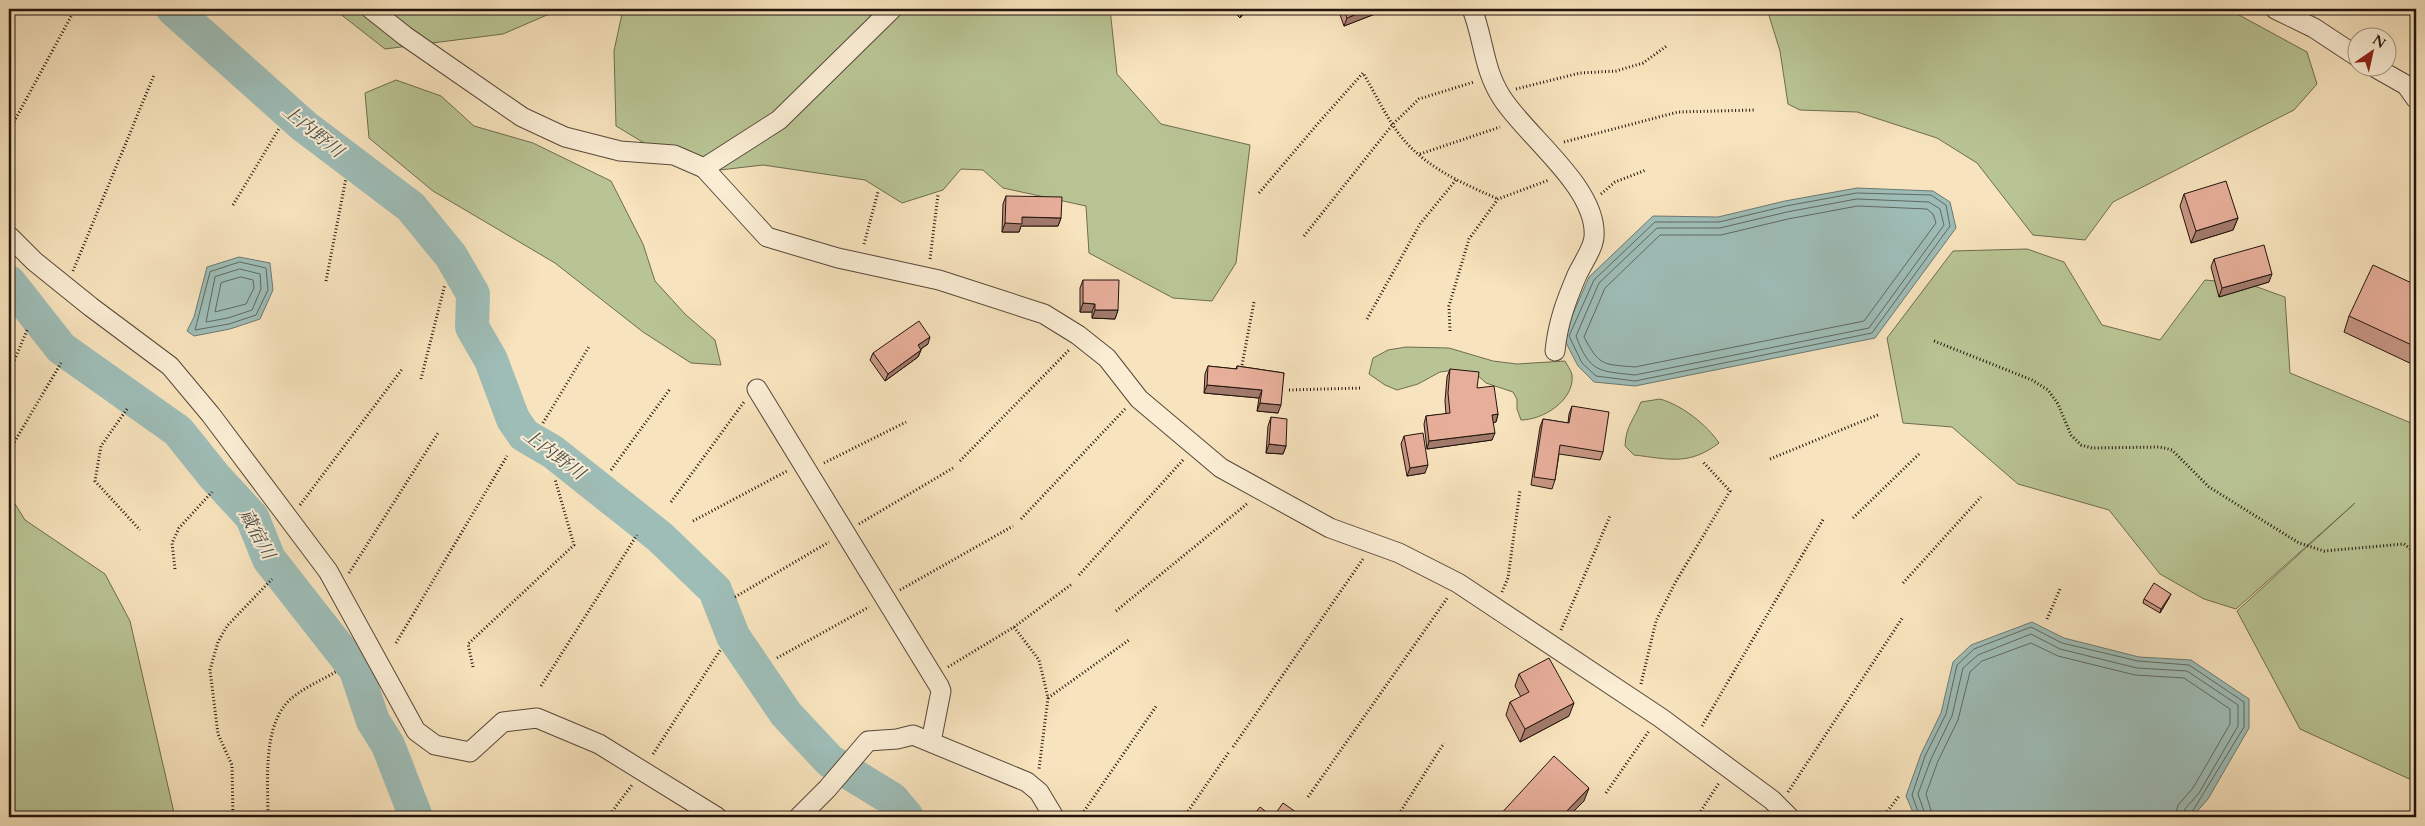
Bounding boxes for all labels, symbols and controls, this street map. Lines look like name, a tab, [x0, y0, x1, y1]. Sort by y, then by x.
north arrow	[2348, 28, 2398, 78]
text: N	[2369, 30, 2389, 53]
water label: 上内野川	[277, 99, 350, 165]
water label: 上内野川	[517, 423, 592, 487]
water label: 蔵宿川	[233, 505, 282, 566]

